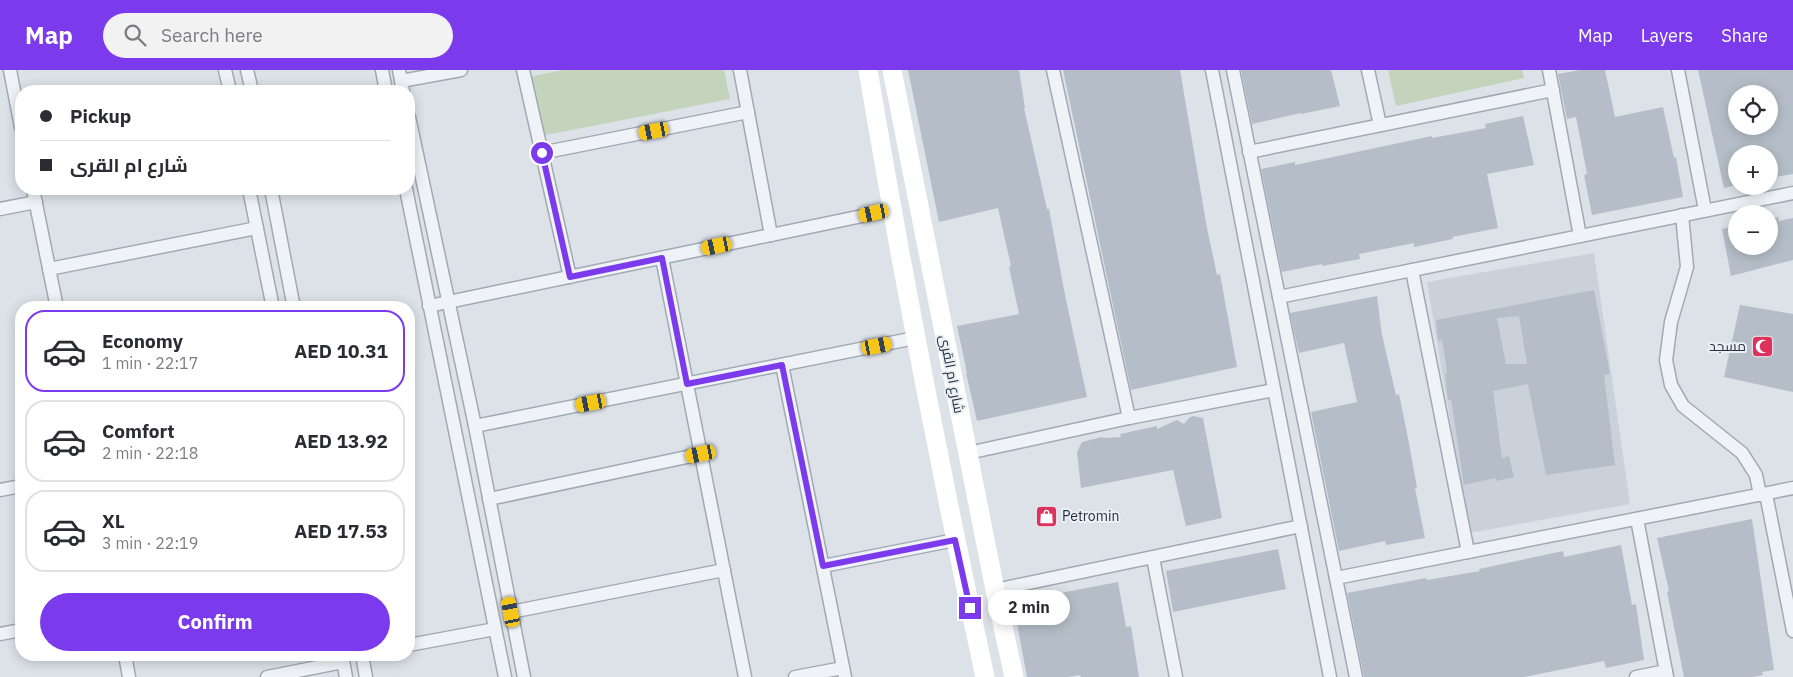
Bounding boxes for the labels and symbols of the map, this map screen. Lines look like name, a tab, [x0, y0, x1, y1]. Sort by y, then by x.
car	[637, 121, 670, 141]
route start	[531, 142, 553, 164]
car	[857, 203, 890, 223]
car	[700, 236, 733, 256]
street label: شارع ام القرى	[935, 333, 968, 415]
mosque icon: مسجد	[1750, 334, 1774, 358]
car	[860, 336, 893, 356]
place label: مسجد	[1709, 337, 1746, 355]
car	[574, 393, 607, 413]
car	[684, 444, 717, 464]
shop icon: Petromin	[1034, 504, 1058, 528]
place label: Petromin	[1062, 507, 1119, 525]
callout: 2 min	[988, 590, 1070, 626]
car	[500, 596, 521, 628]
route end	[959, 597, 981, 619]

